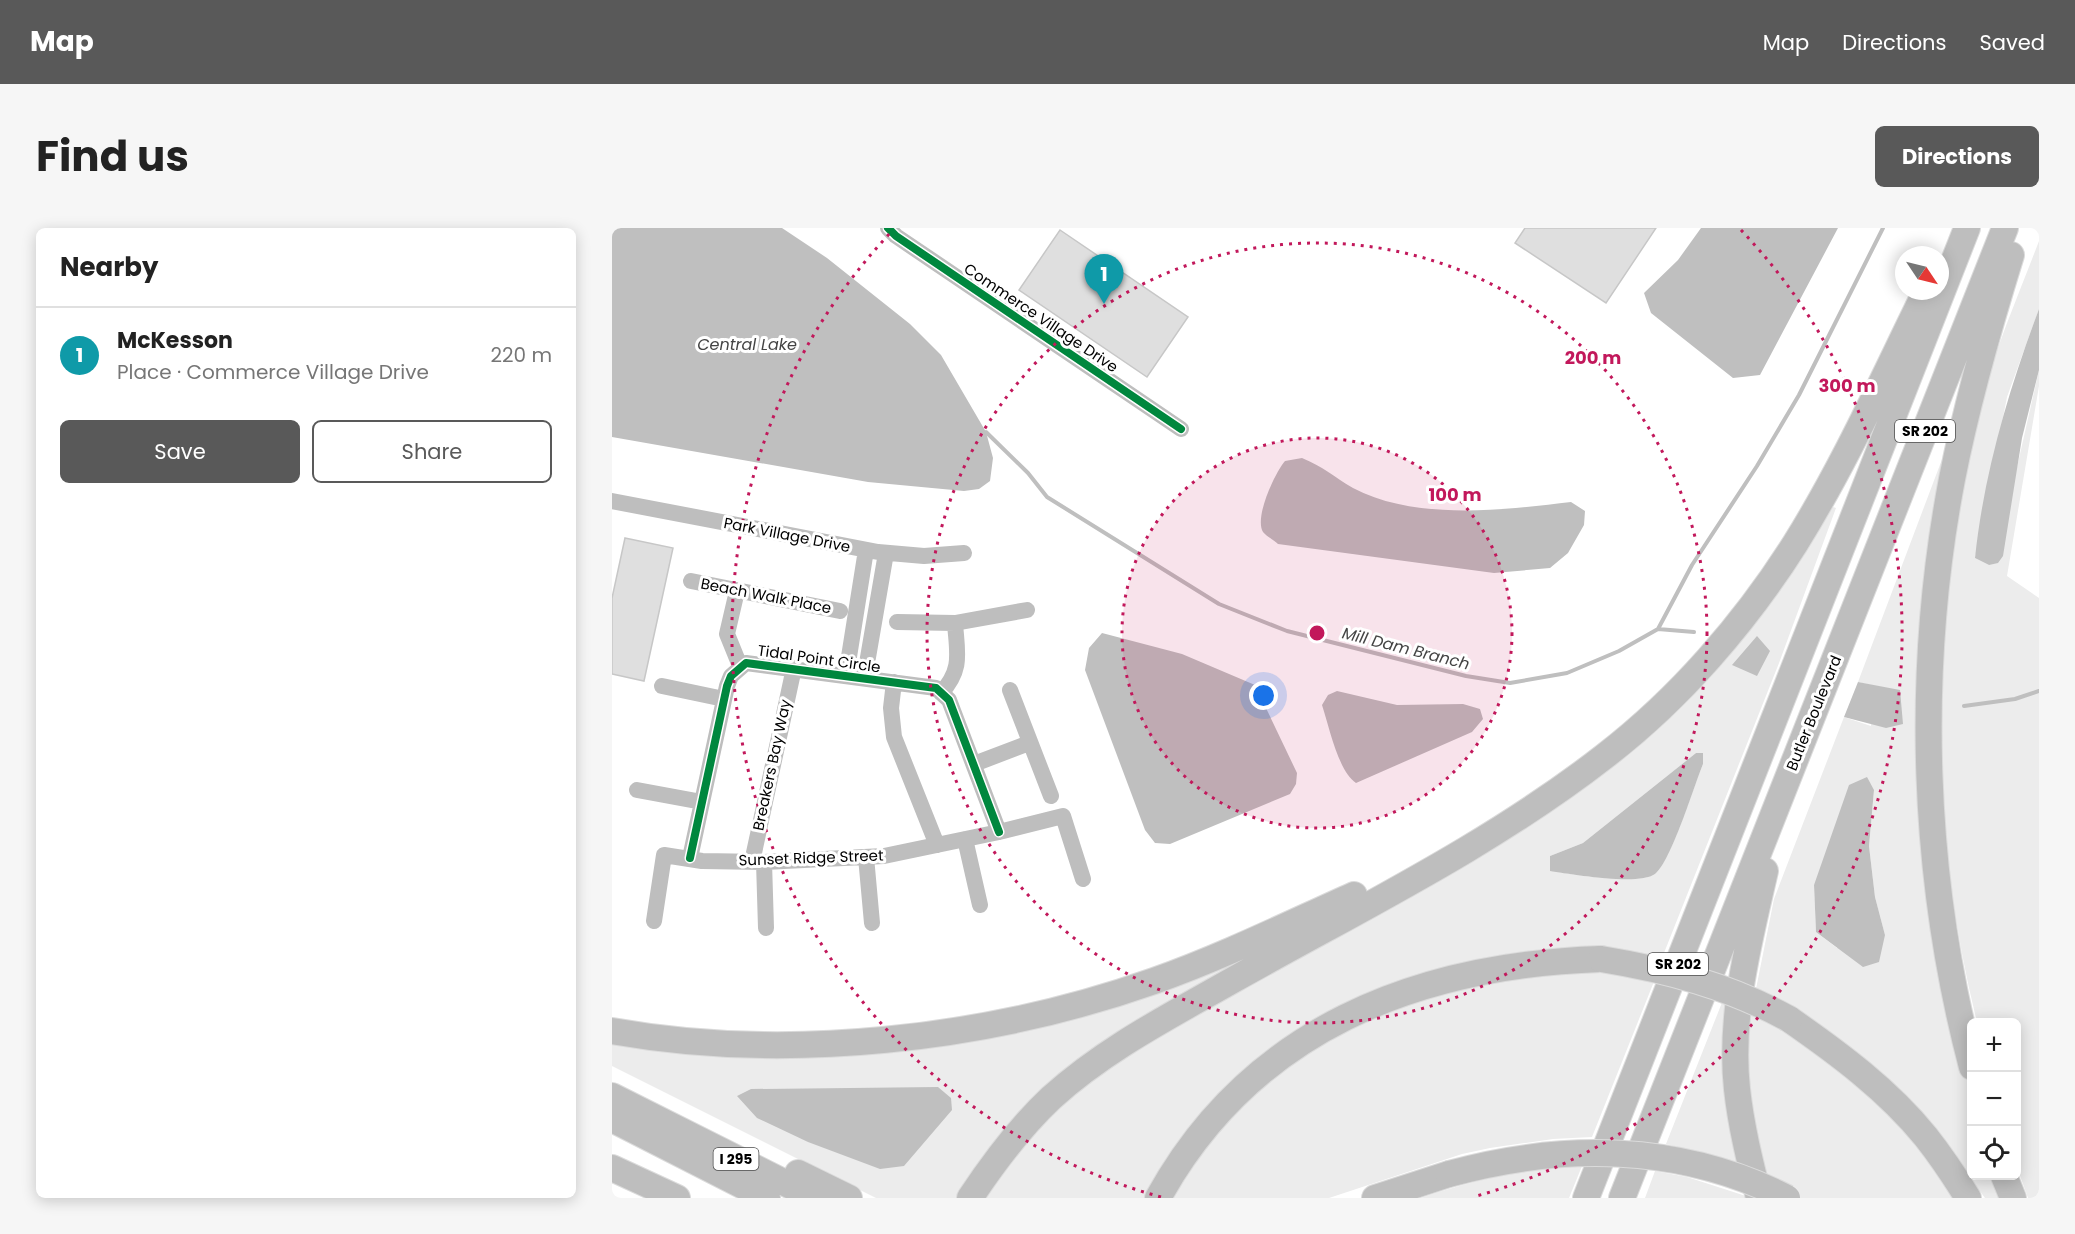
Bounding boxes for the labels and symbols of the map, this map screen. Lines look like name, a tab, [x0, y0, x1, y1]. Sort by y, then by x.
north arrow	[1895, 246, 1949, 300]
pin: 1	[1084, 254, 1124, 304]
street label: Commerce Village Drive	[960, 258, 1123, 377]
water label: Central Lake	[697, 333, 797, 356]
text: 200 m	[1565, 345, 1621, 370]
text: 300 m	[1818, 373, 1876, 398]
road number: SR 202	[1895, 420, 1955, 442]
text: 100 m	[1428, 482, 1482, 507]
street label: Park Village Drive	[722, 512, 852, 557]
street label: Beach Walk Place	[699, 573, 833, 618]
water label: Mill Dam Branch	[1340, 622, 1472, 675]
centre of rings	[1307, 623, 1327, 643]
street label: Tidal Point Circle	[756, 639, 882, 678]
street label: Butler Boulevard	[1781, 652, 1846, 774]
your location	[1249, 681, 1278, 710]
street label: Breakers Bay Way	[747, 697, 796, 832]
street label: Sunset Ridge Street	[738, 844, 884, 871]
road number: SR 202	[1648, 953, 1708, 975]
road number: I 295	[714, 1148, 758, 1170]

